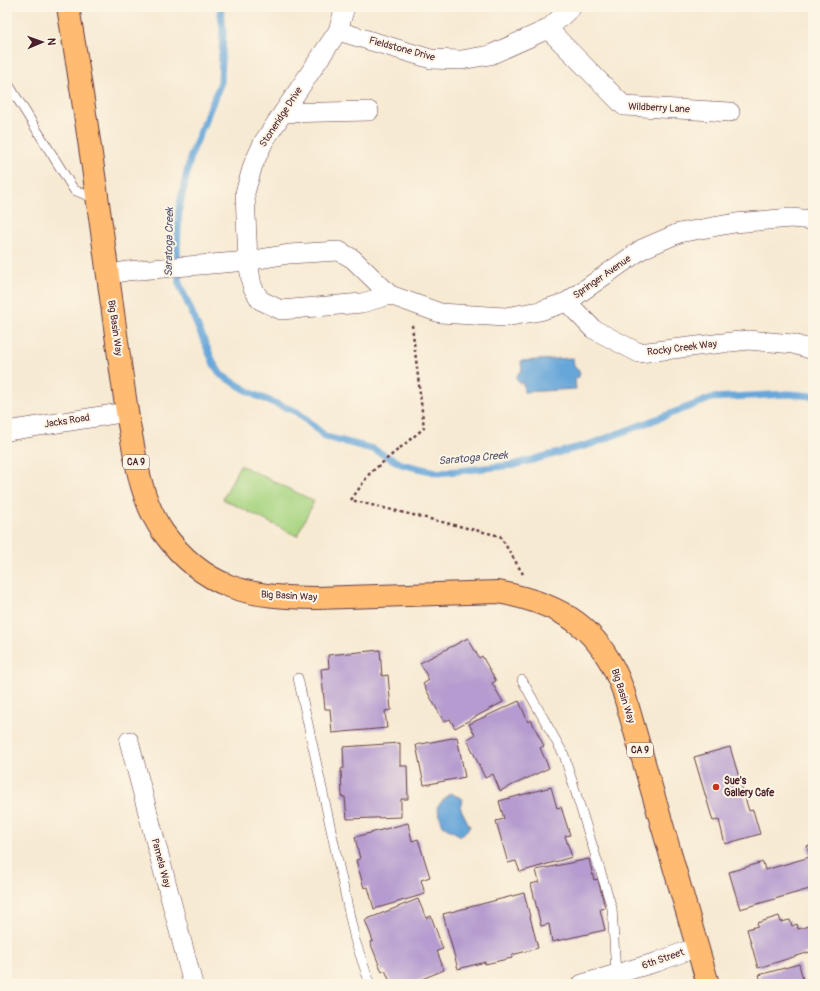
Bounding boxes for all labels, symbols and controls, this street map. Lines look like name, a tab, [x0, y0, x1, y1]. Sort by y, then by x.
north arrow	[22, 22, 62, 62]
street label: Fieldstone Drive	[368, 34, 436, 64]
text: N	[45, 38, 58, 46]
street label: Stoneridge Drive	[257, 85, 305, 149]
street label: Wildberry Lane	[628, 100, 690, 116]
water label: Saratoga Creek	[162, 206, 176, 277]
street label: Springer Avenue	[571, 253, 633, 301]
street label: Big Basin Way	[105, 299, 125, 357]
street label: Rocky Creek Way	[646, 338, 718, 358]
street label: Jacks Road	[43, 411, 91, 431]
water label: Saratoga Creek	[438, 448, 510, 468]
road number: CA 9	[123, 455, 149, 469]
street label: Big Basin Way	[261, 589, 318, 604]
street label: Big Basin Way	[609, 667, 638, 725]
road number: CA 9	[627, 743, 653, 757]
place label: Sue's Gallery Cafe	[724, 775, 775, 799]
marker: Sue's Gallery Cafe	[711, 782, 721, 792]
street label: Pamela Way	[149, 837, 173, 890]
street label: 6th Street	[640, 946, 687, 972]

